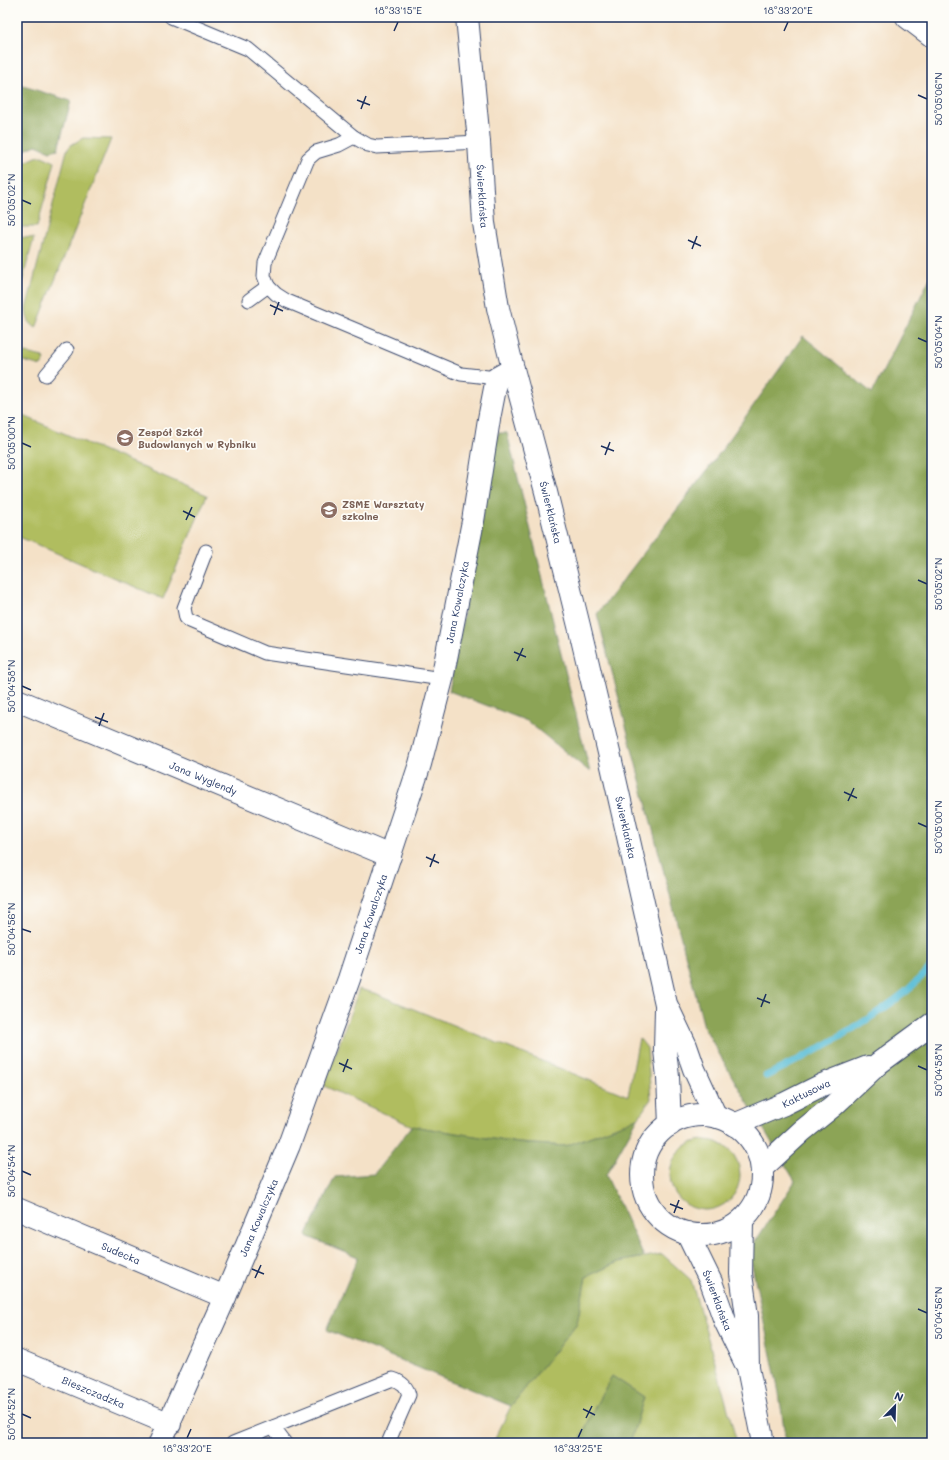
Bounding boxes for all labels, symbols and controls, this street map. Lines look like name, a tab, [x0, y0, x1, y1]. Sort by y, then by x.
text: 18°33'15"E	[374, 3, 422, 17]
text: 18°33'20"E	[763, 3, 813, 17]
text: 50°05'06"N	[931, 72, 945, 126]
street label: Świerklańska	[473, 164, 492, 229]
text: 50°05'02"N	[4, 174, 18, 226]
text: 50°05'04"N	[931, 315, 945, 369]
text: 50°05'00"N	[4, 416, 18, 470]
place label: Zespół Szkół Budowlanych w Rybniku	[138, 425, 256, 451]
school or university icon: Zespół Szkół Budowlanych w Rybniku	[115, 428, 135, 448]
street label: Świerklańska	[536, 480, 565, 545]
place label: ZSME Warsztaty szkolne	[342, 497, 425, 523]
school or university icon: ZSME Warsztaty szkolne	[319, 500, 339, 520]
text: 50°05'02"N	[931, 558, 945, 610]
street label: Jana Kowalczyka	[442, 560, 472, 644]
text: 50°04'58"N	[4, 660, 18, 712]
street label: Jana Wyglendy	[167, 758, 239, 798]
street label: Świerklańska	[612, 795, 640, 860]
text: 50°05'00"N	[931, 800, 945, 854]
street label: Jana Kowalczyka	[351, 872, 390, 956]
text: 50°04'56"N	[4, 903, 18, 955]
text: 50°04'58"N	[931, 1044, 945, 1096]
street label: Kaktusowa	[780, 1075, 832, 1111]
text: 50°04'54"N	[4, 1145, 18, 1197]
street label: Jana Kowalczyka	[236, 1176, 281, 1259]
street label: Sudecka	[99, 1239, 143, 1267]
street label: Świerklańska	[699, 1268, 736, 1333]
text: 50°04'56"N	[931, 1287, 945, 1339]
street label: Bieszczadzka	[60, 1373, 127, 1411]
north arrow	[875, 1386, 915, 1426]
text: 50°04'52"N	[4, 1388, 18, 1440]
text: N	[892, 1388, 906, 1405]
text: 18°33'20"E	[162, 1441, 212, 1455]
text: 18°33'25"E	[554, 1441, 603, 1455]

